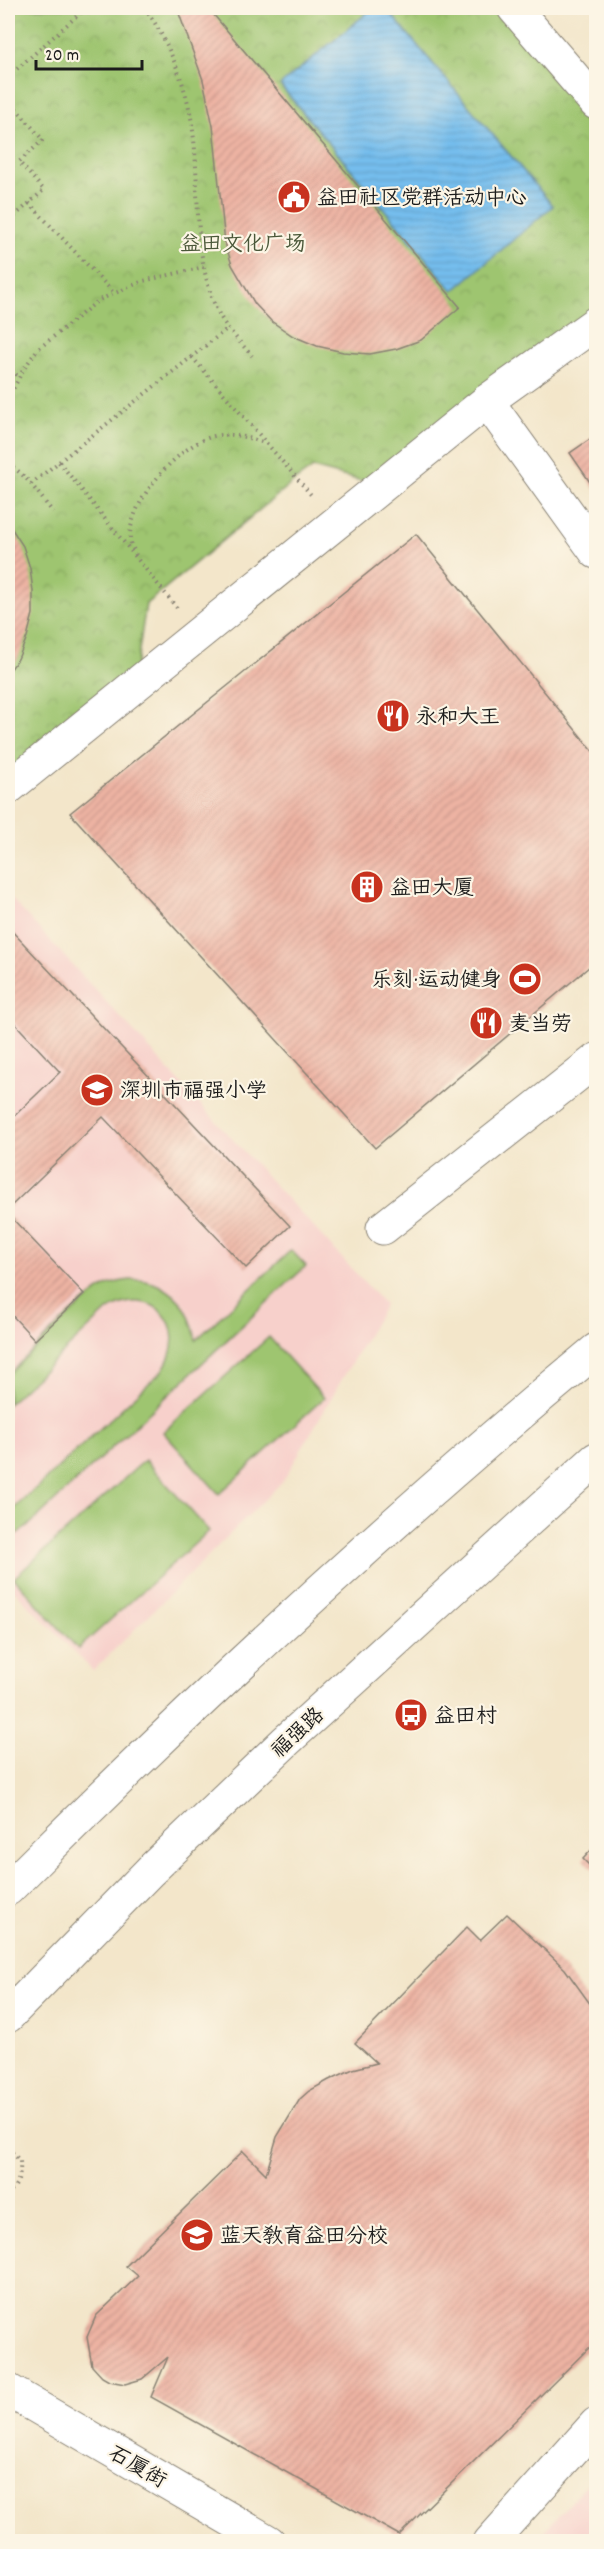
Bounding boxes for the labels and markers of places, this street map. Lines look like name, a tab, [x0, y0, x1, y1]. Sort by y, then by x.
public building icon: 益田社区党群活动中心	[276, 179, 312, 215]
place label: 益田社区党群活动中心	[317, 185, 527, 215]
restaurant icon: 永和大王	[375, 698, 411, 734]
place label: 永和大王	[416, 704, 500, 734]
building icon: 益田大厦	[349, 869, 385, 905]
place label: 益田大厦	[390, 875, 474, 905]
sports icon: 乐刻·运动健身	[507, 961, 543, 997]
place label: 乐刻·运动健身	[371, 967, 502, 997]
restaurant icon: 麦当劳	[468, 1005, 504, 1041]
place label: 麦当劳	[509, 1011, 572, 1041]
school or university icon: 深圳市福强小学	[79, 1072, 115, 1108]
place label: 深圳市福强小学	[120, 1078, 267, 1108]
bus stop icon: 益田村	[393, 1697, 429, 1733]
place label: 益田村	[434, 1703, 497, 1733]
school or university icon: 蓝天教育益田分校	[179, 2217, 215, 2253]
place label: 蓝天教育益田分校	[220, 2223, 388, 2253]

